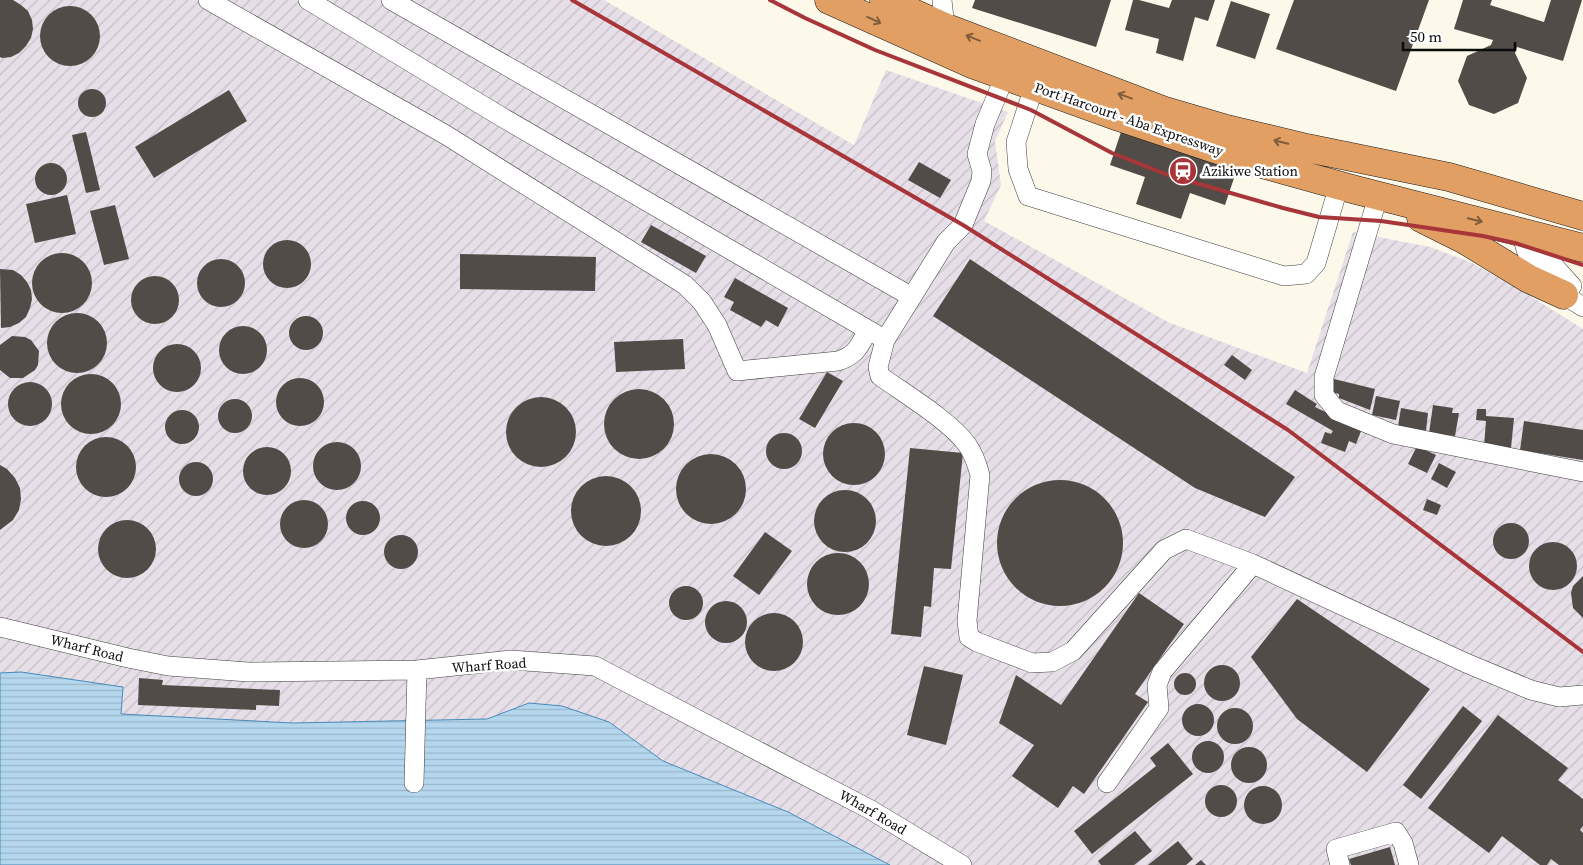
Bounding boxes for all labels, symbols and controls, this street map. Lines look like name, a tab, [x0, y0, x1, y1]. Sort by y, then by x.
one-way arrow	[866, 16, 881, 26]
scale bar	[1403, 20, 1516, 52]
text: 50 m	[1410, 26, 1442, 47]
one-way arrow	[966, 33, 981, 43]
street label: Port Harcourt - Aba Expressway	[1032, 77, 1227, 161]
one-way arrow	[1118, 91, 1133, 100]
one-way arrow	[1273, 137, 1289, 146]
station icon: Azikiwe Station	[1168, 156, 1198, 186]
place label: Azikiwe Station	[1202, 161, 1298, 181]
one-way arrow	[1467, 216, 1483, 225]
street label: Wharf Road	[48, 629, 126, 667]
street label: Wharf Road	[451, 652, 527, 678]
street label: Wharf Road	[836, 785, 910, 839]

